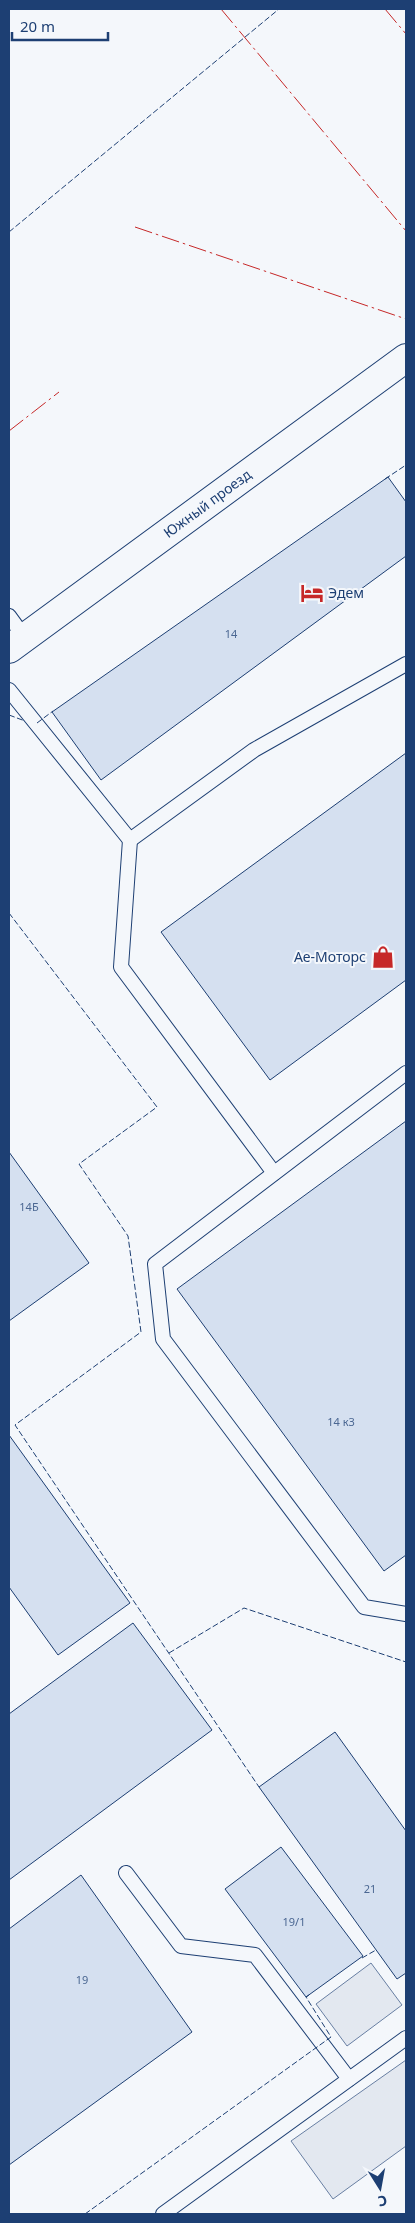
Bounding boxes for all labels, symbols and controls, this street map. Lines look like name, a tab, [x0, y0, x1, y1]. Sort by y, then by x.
scale bar	[12, 10, 109, 42]
text: 20 m	[20, 16, 55, 36]
street label: Южный проезд	[159, 464, 255, 542]
hotel icon: Эдем	[299, 580, 325, 606]
place label: Эдем	[328, 583, 364, 602]
house number: 14	[225, 626, 238, 641]
shop icon: Ае-Моторс	[370, 944, 396, 970]
place label: Ае-Моторс	[294, 947, 366, 966]
house number: 14Б	[19, 1199, 39, 1214]
house number: 14 к3	[327, 1414, 355, 1429]
house number: 21	[364, 1881, 376, 1896]
house number: 19/1	[283, 1914, 305, 1929]
house number: 19	[76, 1972, 88, 1987]
north arrow	[355, 2163, 405, 2213]
text: С	[376, 2191, 389, 2211]

